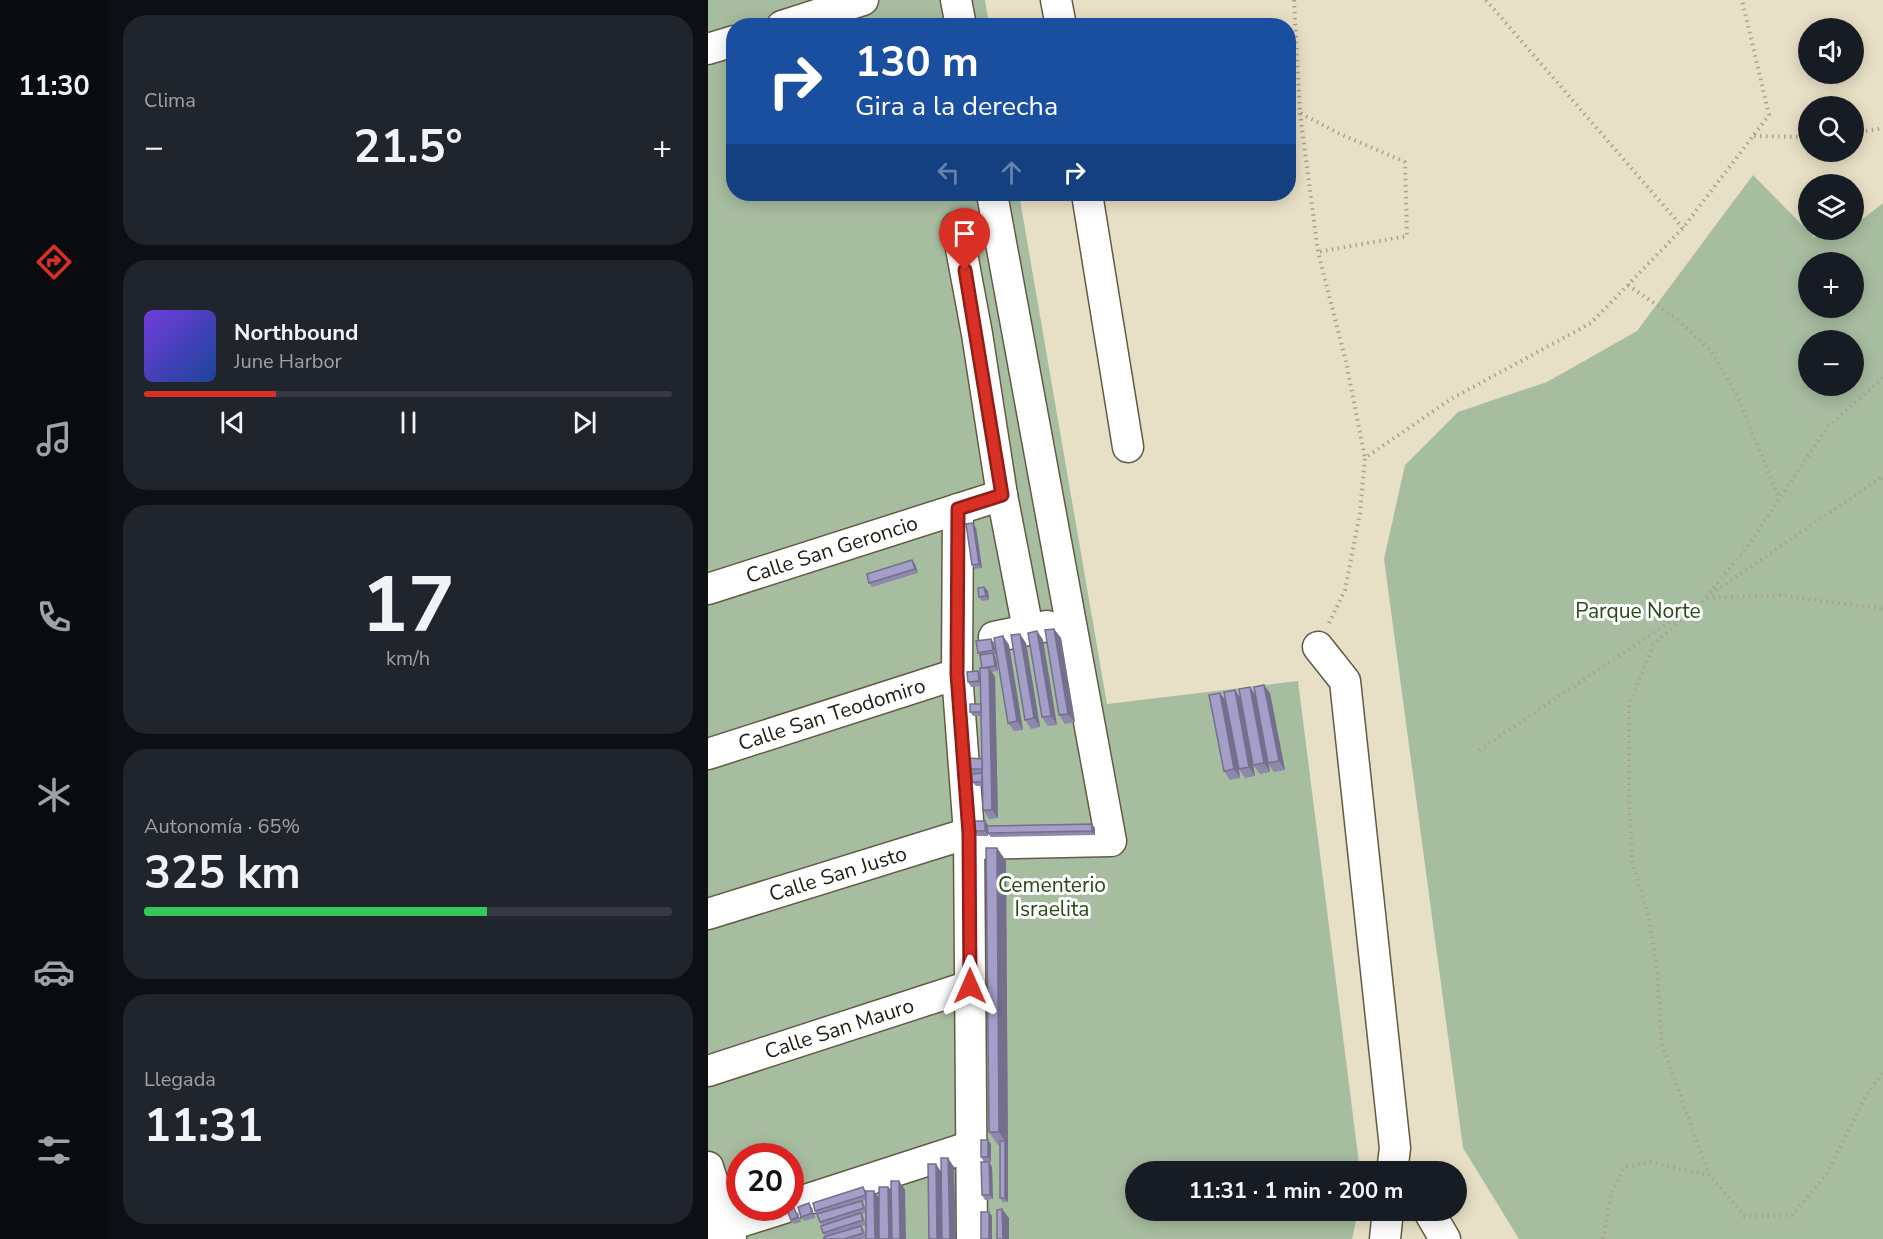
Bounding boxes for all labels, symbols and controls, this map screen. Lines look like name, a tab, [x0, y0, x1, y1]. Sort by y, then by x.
map controls	[1798, 18, 1864, 396]
button: sound	[1798, 18, 1864, 84]
text: 130 m	[855, 34, 979, 91]
icon: right	[756, 42, 834, 120]
text: 11:30	[18, 68, 90, 105]
text: Clima	[144, 87, 196, 114]
text: Gira a la derecha	[855, 88, 1058, 125]
button: search	[1798, 96, 1864, 162]
text: 21.5°	[353, 117, 463, 178]
text: −	[144, 125, 164, 170]
text: +	[652, 125, 672, 170]
icon: left	[932, 156, 965, 189]
icon: ahead	[995, 156, 1028, 189]
icon: right	[1058, 156, 1091, 189]
button: layers	[1798, 174, 1864, 240]
pin	[939, 208, 990, 270]
icon: arrive	[948, 217, 981, 250]
icon: directions	[33, 241, 75, 283]
button: +	[1798, 252, 1864, 318]
text: Northbound	[234, 318, 358, 348]
button: −	[1798, 330, 1864, 396]
text: June Harbor	[234, 348, 342, 375]
icon: previous	[216, 406, 249, 439]
icon: pause	[392, 406, 425, 439]
icon: next	[568, 406, 601, 439]
icon: music	[33, 418, 75, 460]
street label: Calle San Geroncio	[742, 509, 921, 590]
text: 17	[361, 552, 455, 659]
icon: phone	[33, 596, 75, 638]
park label: Parque Norte	[1575, 597, 1701, 625]
text: km/h	[386, 645, 430, 672]
street label: Calle San Teodomiro	[735, 671, 929, 757]
icon: climate	[33, 774, 75, 816]
text: Autonomía · 65%	[144, 813, 300, 840]
street label: Calle San Justo	[766, 839, 910, 908]
text: 325 km	[144, 843, 301, 904]
park label: Cementerio Israelita	[998, 871, 1106, 923]
icon: car	[33, 951, 75, 993]
position arrow	[938, 954, 1002, 1018]
street label: Calle San Mauro	[761, 991, 917, 1066]
text: Llegada	[144, 1066, 216, 1093]
text: 11:31	[144, 1096, 263, 1157]
icon: filters	[33, 1129, 75, 1171]
speed limit sign: 20	[726, 1143, 804, 1221]
text: 11:31 · 1 min · 200 m	[1189, 1176, 1403, 1206]

